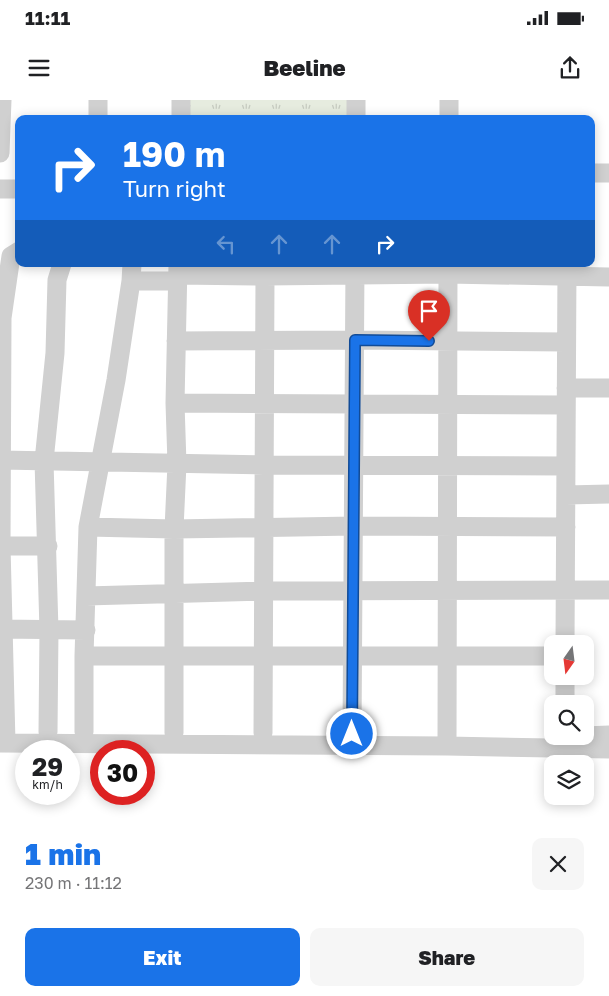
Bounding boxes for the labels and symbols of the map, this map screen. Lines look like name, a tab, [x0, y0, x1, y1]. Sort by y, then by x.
pin	[408, 290, 450, 341]
north arrow	[544, 635, 594, 685]
position arrow	[325, 707, 377, 759]
speed limit sign: 30	[90, 740, 155, 805]

